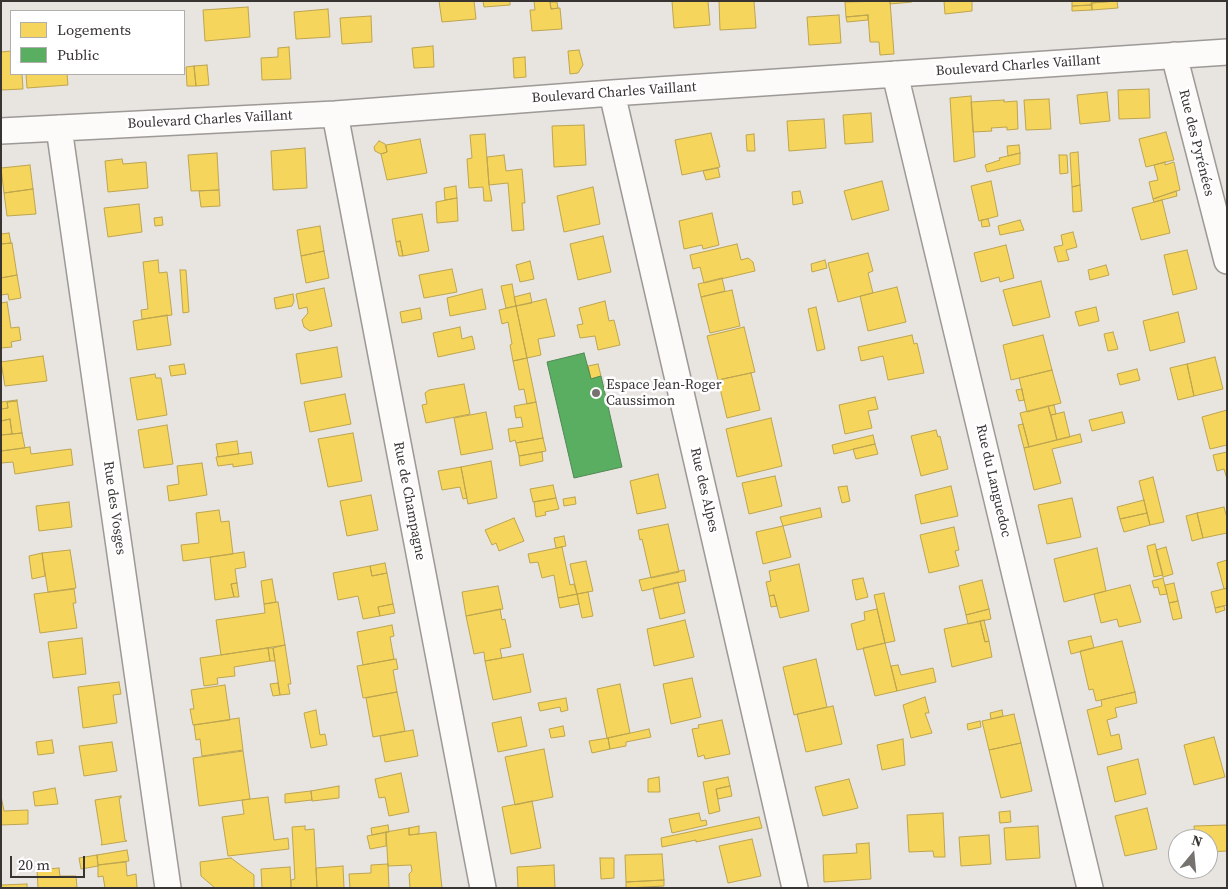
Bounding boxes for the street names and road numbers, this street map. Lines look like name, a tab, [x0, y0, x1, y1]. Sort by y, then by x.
street label: Boulevard Charles Vaillant	[935, 52, 1101, 80]
street label: Boulevard Charles Vaillant	[531, 79, 697, 107]
street label: Rue des Pyrénées	[1175, 88, 1217, 198]
street label: Boulevard Charles Vaillant	[127, 107, 293, 133]
street label: Rue du Languedoc	[972, 423, 1014, 539]
street label: Rue de Champagne	[389, 440, 429, 562]
street label: Rue des Alpes	[686, 446, 722, 534]
street label: Rue des Vosges	[99, 460, 129, 556]

